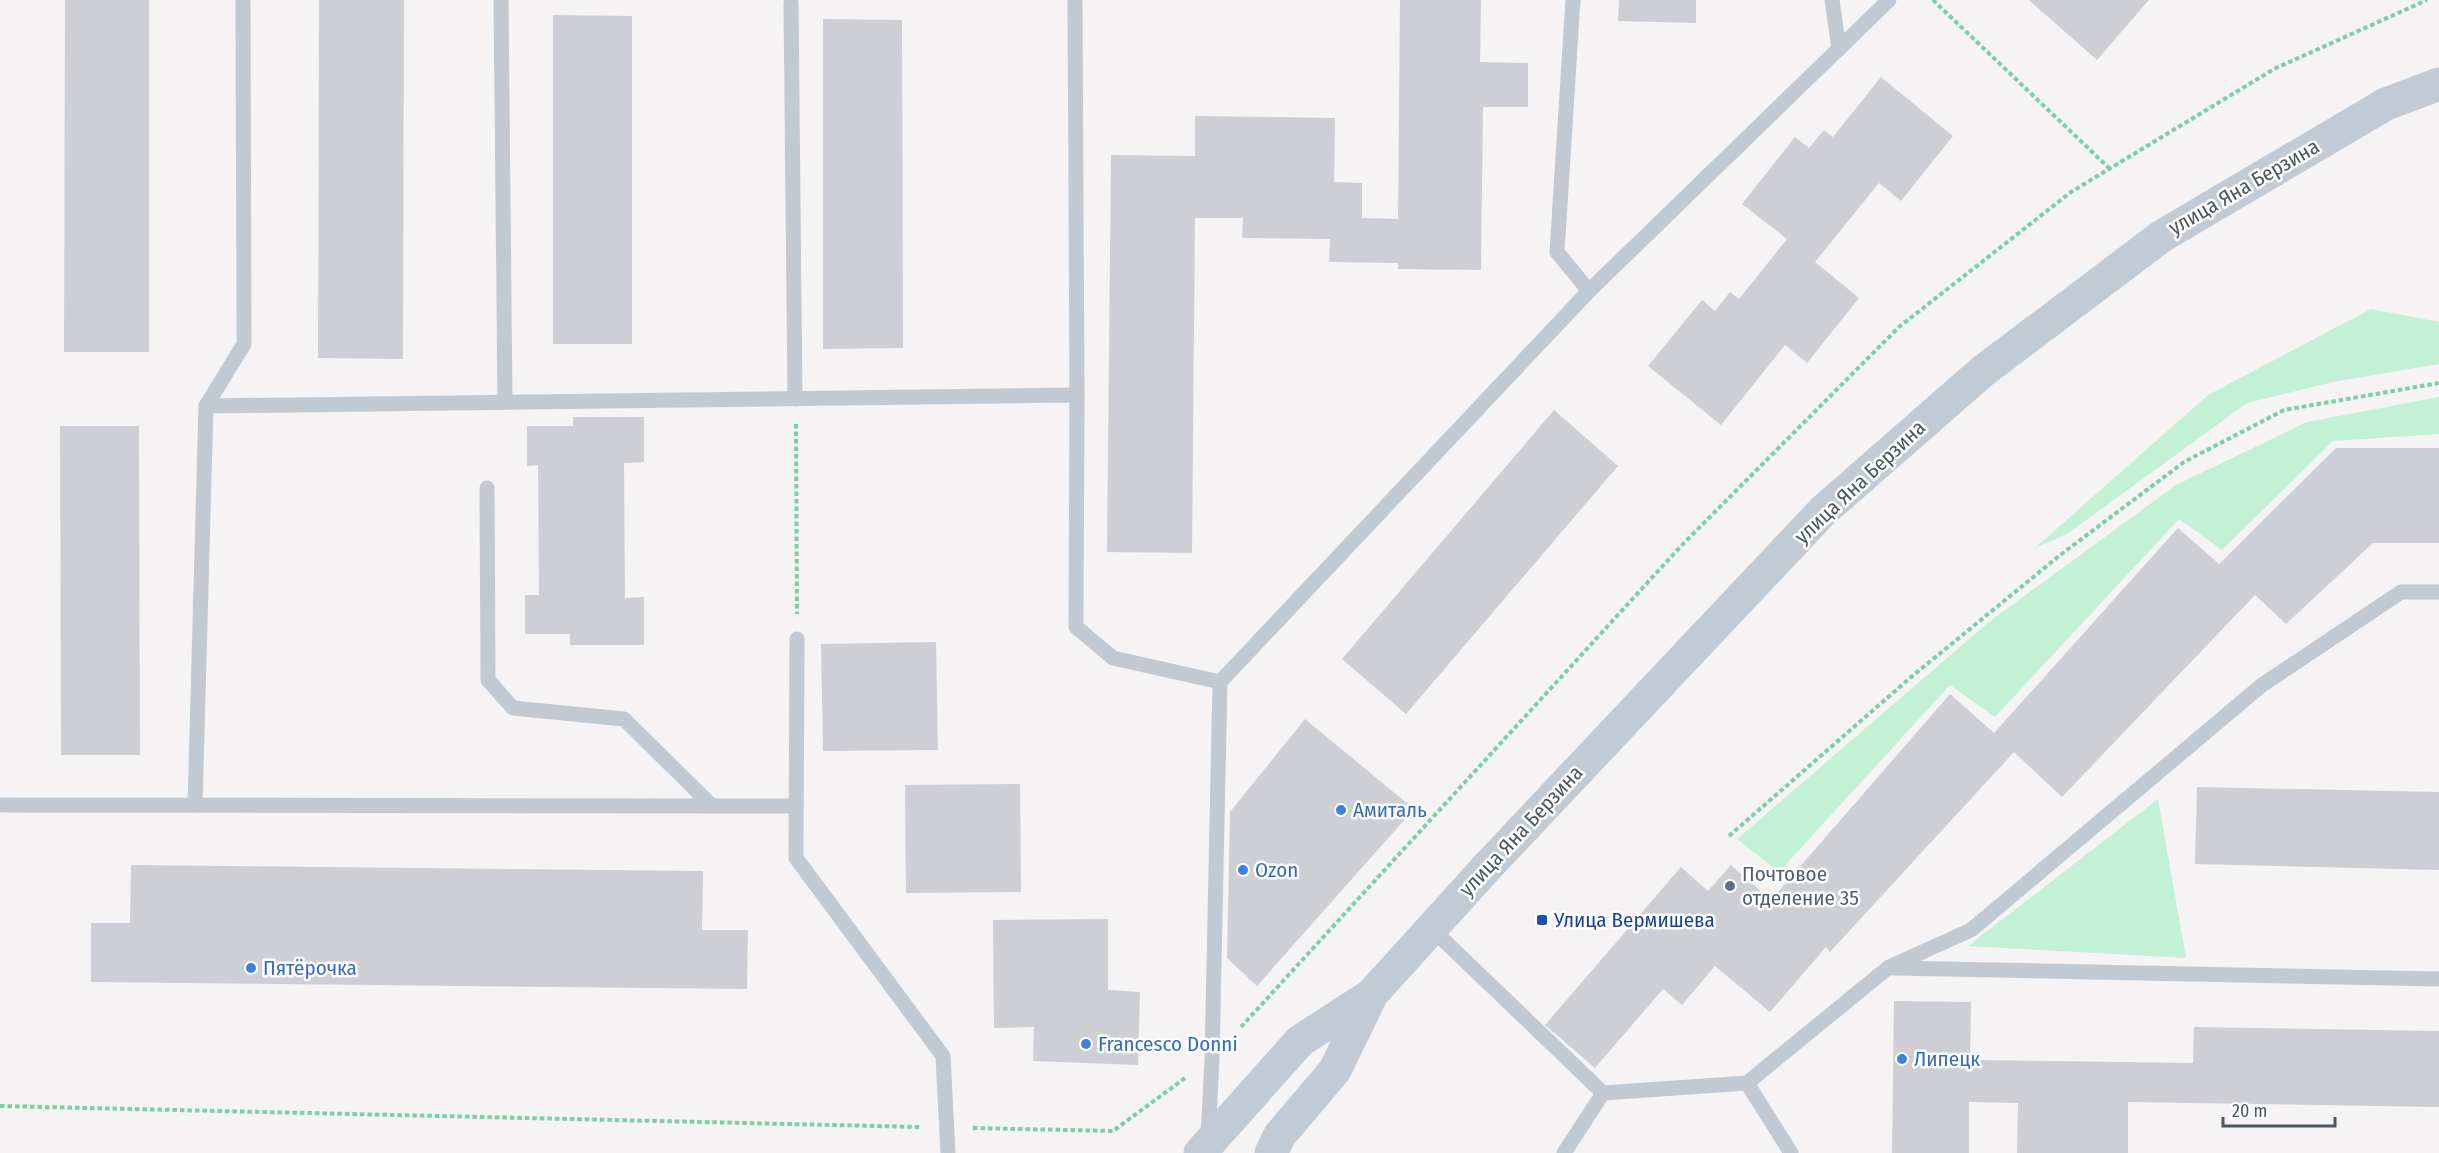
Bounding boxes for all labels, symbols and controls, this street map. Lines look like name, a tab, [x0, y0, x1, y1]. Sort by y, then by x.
street label: улица Яна Берзина	[2164, 133, 2324, 241]
street label: улица Яна Берзина	[1789, 415, 1931, 549]
street label: улица Яна Берзина	[1454, 760, 1588, 902]
place label: Амиталь	[1353, 797, 1427, 823]
marker: Амиталь	[1334, 803, 1348, 817]
place label: Ozon	[1255, 857, 1298, 883]
place label: Почтовое отделение 35	[1742, 861, 1859, 911]
marker: Ozon	[1236, 863, 1250, 877]
marker: Почтовое отделение 35	[1723, 879, 1737, 893]
place label: Улица Вермишева	[1553, 907, 1715, 933]
marker: Улица Вермишева	[1535, 913, 1549, 927]
place label: Пятёрочка	[263, 955, 357, 981]
marker: Пятёрочка	[244, 961, 258, 975]
place label: Francesco Donni	[1098, 1031, 1238, 1057]
marker: Francesco Donni	[1079, 1037, 1093, 1051]
place label: Липецк	[1914, 1046, 1980, 1072]
marker: Липецк	[1895, 1052, 1909, 1066]
scale bar	[2223, 1090, 2336, 1128]
text: 20 m	[2232, 1100, 2267, 1122]

